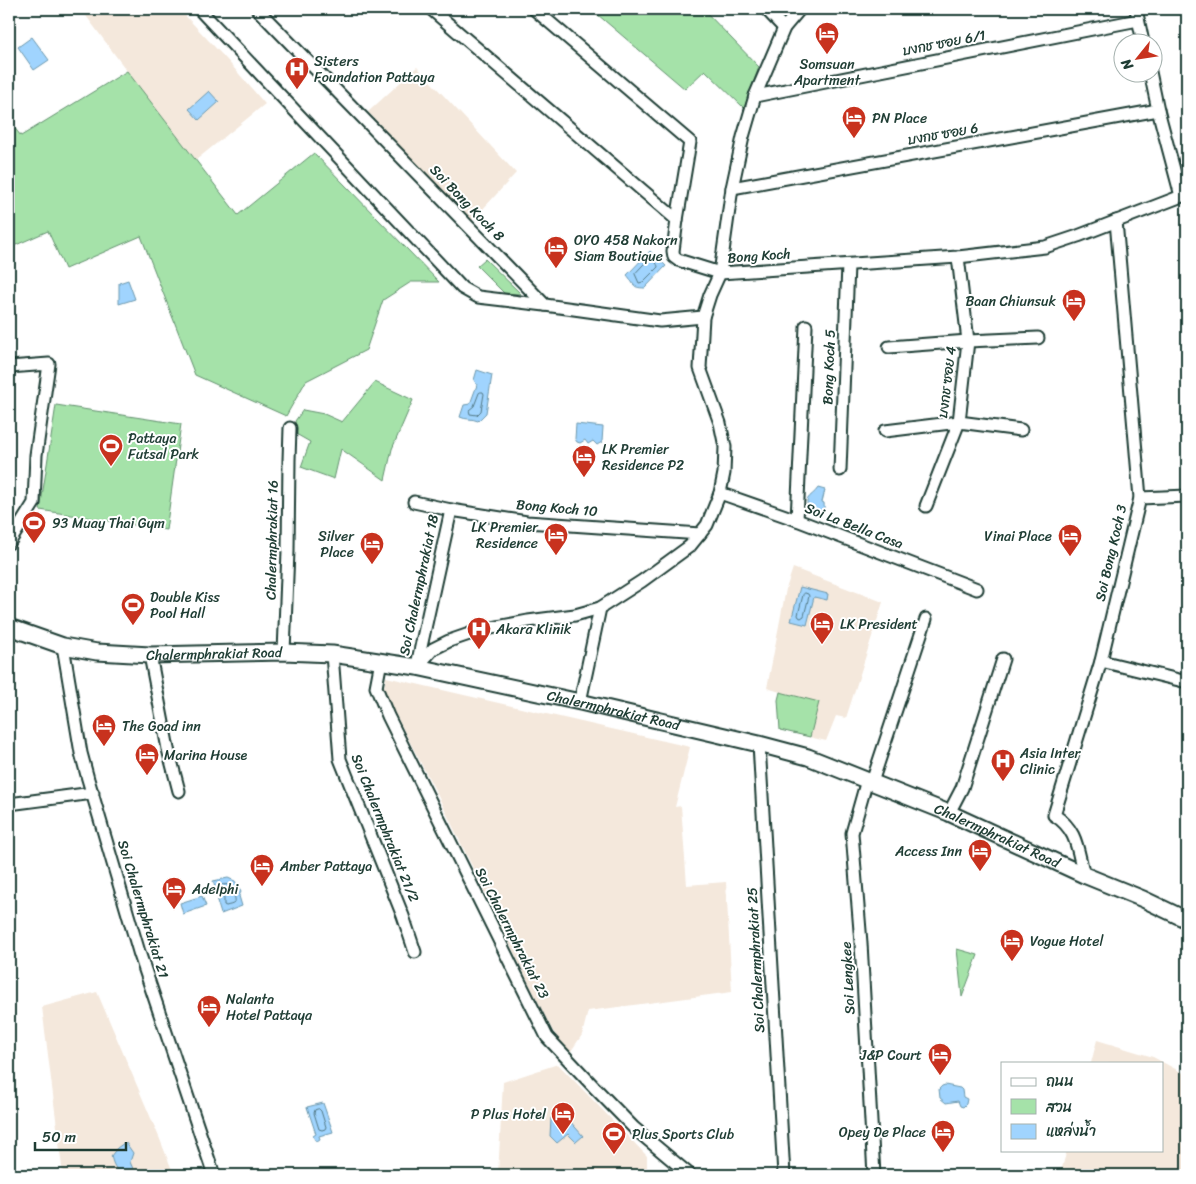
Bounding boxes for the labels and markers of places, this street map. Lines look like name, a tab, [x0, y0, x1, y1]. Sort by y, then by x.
hotel icon: Somsuan Apartment	[814, 21, 840, 55]
place label: Sisters Foundation Pattaya	[314, 49, 435, 90]
place label: Somsuan Apartment	[793, 52, 861, 93]
hospital icon: Sisters Foundation Pattaya	[284, 56, 310, 90]
hotel icon: PN Place	[841, 105, 867, 139]
place label: PN Place	[872, 106, 927, 131]
place label: OYO 458 Nakorn Siam Boutique	[574, 228, 678, 269]
hotel icon: OYO 458 Nakorn Siam Boutique	[543, 235, 569, 269]
hotel icon: Baan Chiunsuk	[1061, 288, 1087, 322]
place label: Baan Chiunsuk	[966, 289, 1057, 314]
place label: Pattaya Futsal Park	[128, 426, 200, 467]
sports icon: Pattaya Futsal Park	[98, 433, 124, 467]
place label: LK Premier Residence P2	[602, 437, 684, 478]
hotel icon: LK Premier Residence P2	[571, 444, 597, 478]
sports icon: 93 Muay Thai Gym	[21, 510, 47, 544]
place label: 93 Muay Thai Gym	[52, 511, 165, 536]
place label: LK Premier Residence	[471, 515, 539, 556]
hotel icon: LK Premier Residence	[543, 522, 569, 556]
hotel icon: Vinai Place	[1057, 523, 1083, 557]
place label: Silver Place	[318, 524, 355, 565]
place label: Vinai Place	[984, 524, 1052, 549]
hotel icon: Silver Place	[359, 531, 385, 565]
place label: Double Kiss Pool Hall	[150, 585, 220, 626]
sports icon: Double Kiss Pool Hall	[120, 592, 146, 626]
hotel icon: LK President	[809, 611, 835, 645]
place label: LK President	[840, 612, 918, 637]
hospital icon: Akara Klinik	[466, 616, 492, 650]
place label: Akara Klinik	[495, 617, 572, 642]
hotel icon: The Goad inn	[91, 713, 117, 747]
place label: The Goad inn	[122, 714, 201, 739]
place label: Asia Inter Clinic	[1019, 741, 1081, 782]
hotel icon: Marina House	[134, 742, 160, 776]
place label: Marina House	[164, 743, 248, 768]
hospital icon: Asia Inter Clinic	[990, 748, 1016, 782]
hotel icon: Access Inn	[967, 838, 993, 872]
place label: Access Inn	[894, 839, 962, 864]
hotel icon: Amber Pattaya	[249, 853, 275, 887]
place label: Amber Pattaya	[279, 854, 372, 879]
hotel icon: Adelphi	[161, 876, 187, 910]
place label: Adelphi	[191, 877, 239, 902]
hotel icon: Vogue Hotel	[999, 928, 1025, 962]
place label: Vogue Hotel	[1030, 929, 1105, 954]
place label: Nalanta Hotel Pattaya	[226, 987, 313, 1028]
hotel icon: Nalanta Hotel Pattaya	[196, 994, 222, 1028]
hotel icon: J&P Court	[927, 1042, 953, 1076]
place label: J&P Court	[859, 1043, 922, 1068]
hotel icon: P Plus Hotel	[550, 1101, 576, 1135]
place label: P Plus Hotel	[471, 1102, 547, 1127]
hotel icon: Opey De Place	[930, 1119, 956, 1153]
place label: Opey De Place	[839, 1120, 926, 1145]
sports icon: Plus Sports Club	[601, 1121, 627, 1155]
place label: Plus Sports Club	[632, 1122, 735, 1147]

